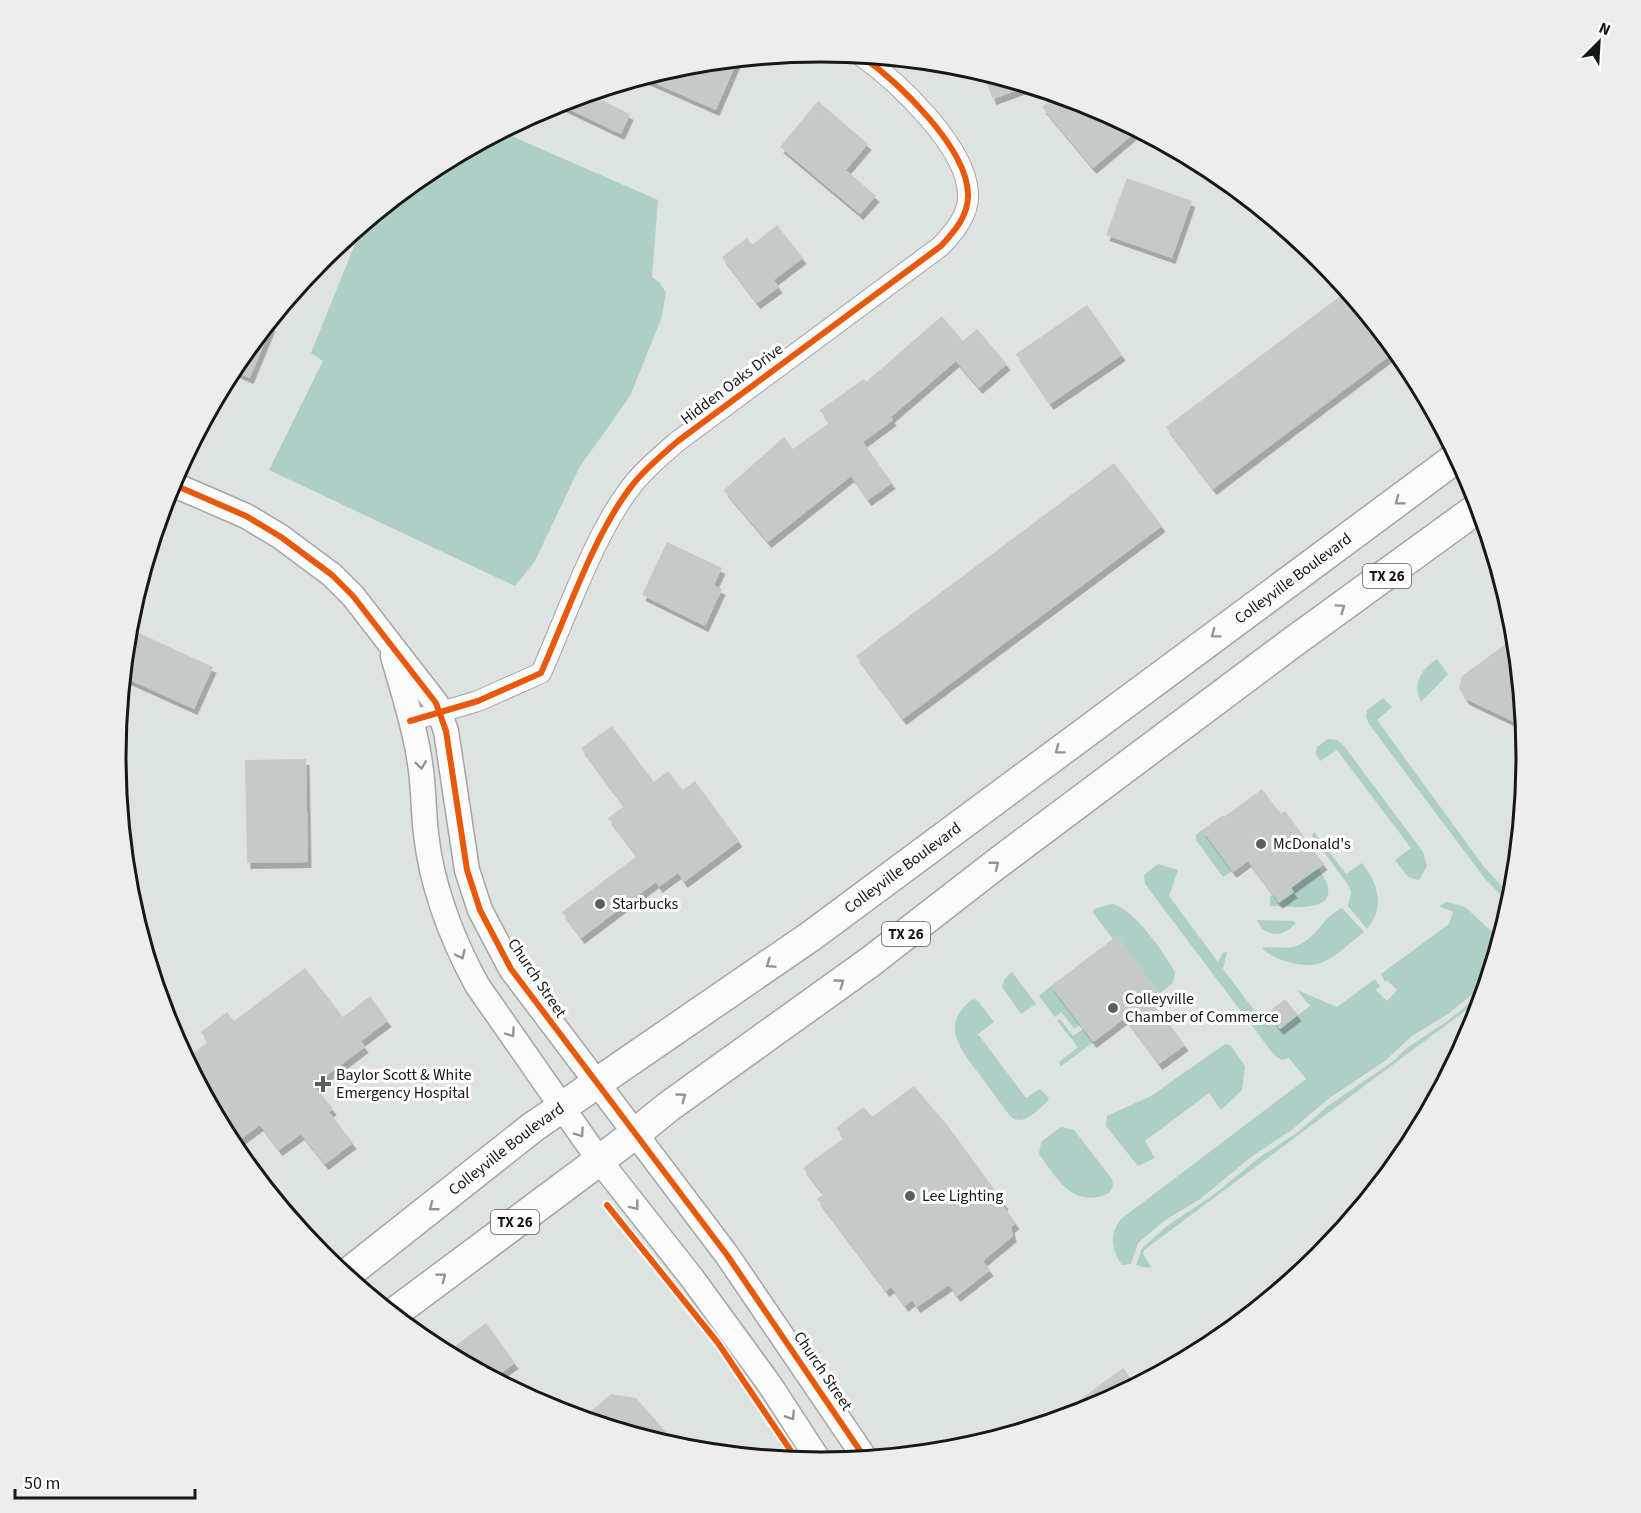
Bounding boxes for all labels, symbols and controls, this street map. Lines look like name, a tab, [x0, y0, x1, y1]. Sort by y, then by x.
north arrow	[1569, 12, 1629, 72]
text: N	[1595, 17, 1614, 41]
street label: Hidden Oaks Drive	[676, 338, 788, 430]
one-way arrow	[1394, 494, 1405, 505]
street label: Colleyville Boulevard	[1230, 528, 1356, 629]
road number: TX 26	[1363, 564, 1411, 588]
one-way arrow	[1334, 604, 1345, 615]
one-way arrow	[1211, 627, 1222, 638]
one-way arrow	[1054, 743, 1065, 754]
one-way arrow	[414, 761, 426, 770]
street label: Colleyville Boulevard	[840, 817, 966, 919]
place label: McDonald's	[1273, 833, 1351, 855]
marker: McDonald's	[1254, 837, 1268, 851]
one-way arrow	[988, 861, 999, 872]
place label: Starbucks	[612, 893, 679, 915]
marker: Starbucks	[593, 897, 607, 911]
road number: TX 26	[882, 922, 930, 946]
street label: Church Street	[502, 934, 572, 1022]
one-way arrow	[454, 948, 466, 959]
one-way arrow	[766, 957, 777, 968]
one-way arrow	[834, 979, 845, 990]
place label: Colleyville Chamber of Commerce	[1125, 988, 1279, 1028]
marker: Colleyville Chamber of Commerce	[1106, 1001, 1120, 1015]
one-way arrow	[504, 1026, 515, 1037]
place label: Baylor Scott & White Emergency Hospital	[336, 1064, 471, 1104]
marker: Baylor Scott & White Emergency Hospital	[314, 1075, 332, 1093]
one-way arrow	[675, 1093, 686, 1104]
street label: Colleyville Boulevard	[444, 1098, 569, 1201]
one-way arrow	[573, 1126, 584, 1137]
place label: Lee Lighting	[922, 1185, 1003, 1207]
marker: Lee Lighting	[903, 1189, 917, 1203]
one-way arrow	[429, 1199, 440, 1210]
one-way arrow	[628, 1199, 639, 1210]
road number: TX 26	[491, 1210, 539, 1234]
one-way arrow	[436, 1273, 447, 1284]
street label: Church Street	[788, 1327, 858, 1415]
one-way arrow	[783, 1410, 795, 1420]
scale bar	[15, 1462, 195, 1500]
text: 50 m	[24, 1471, 60, 1496]

